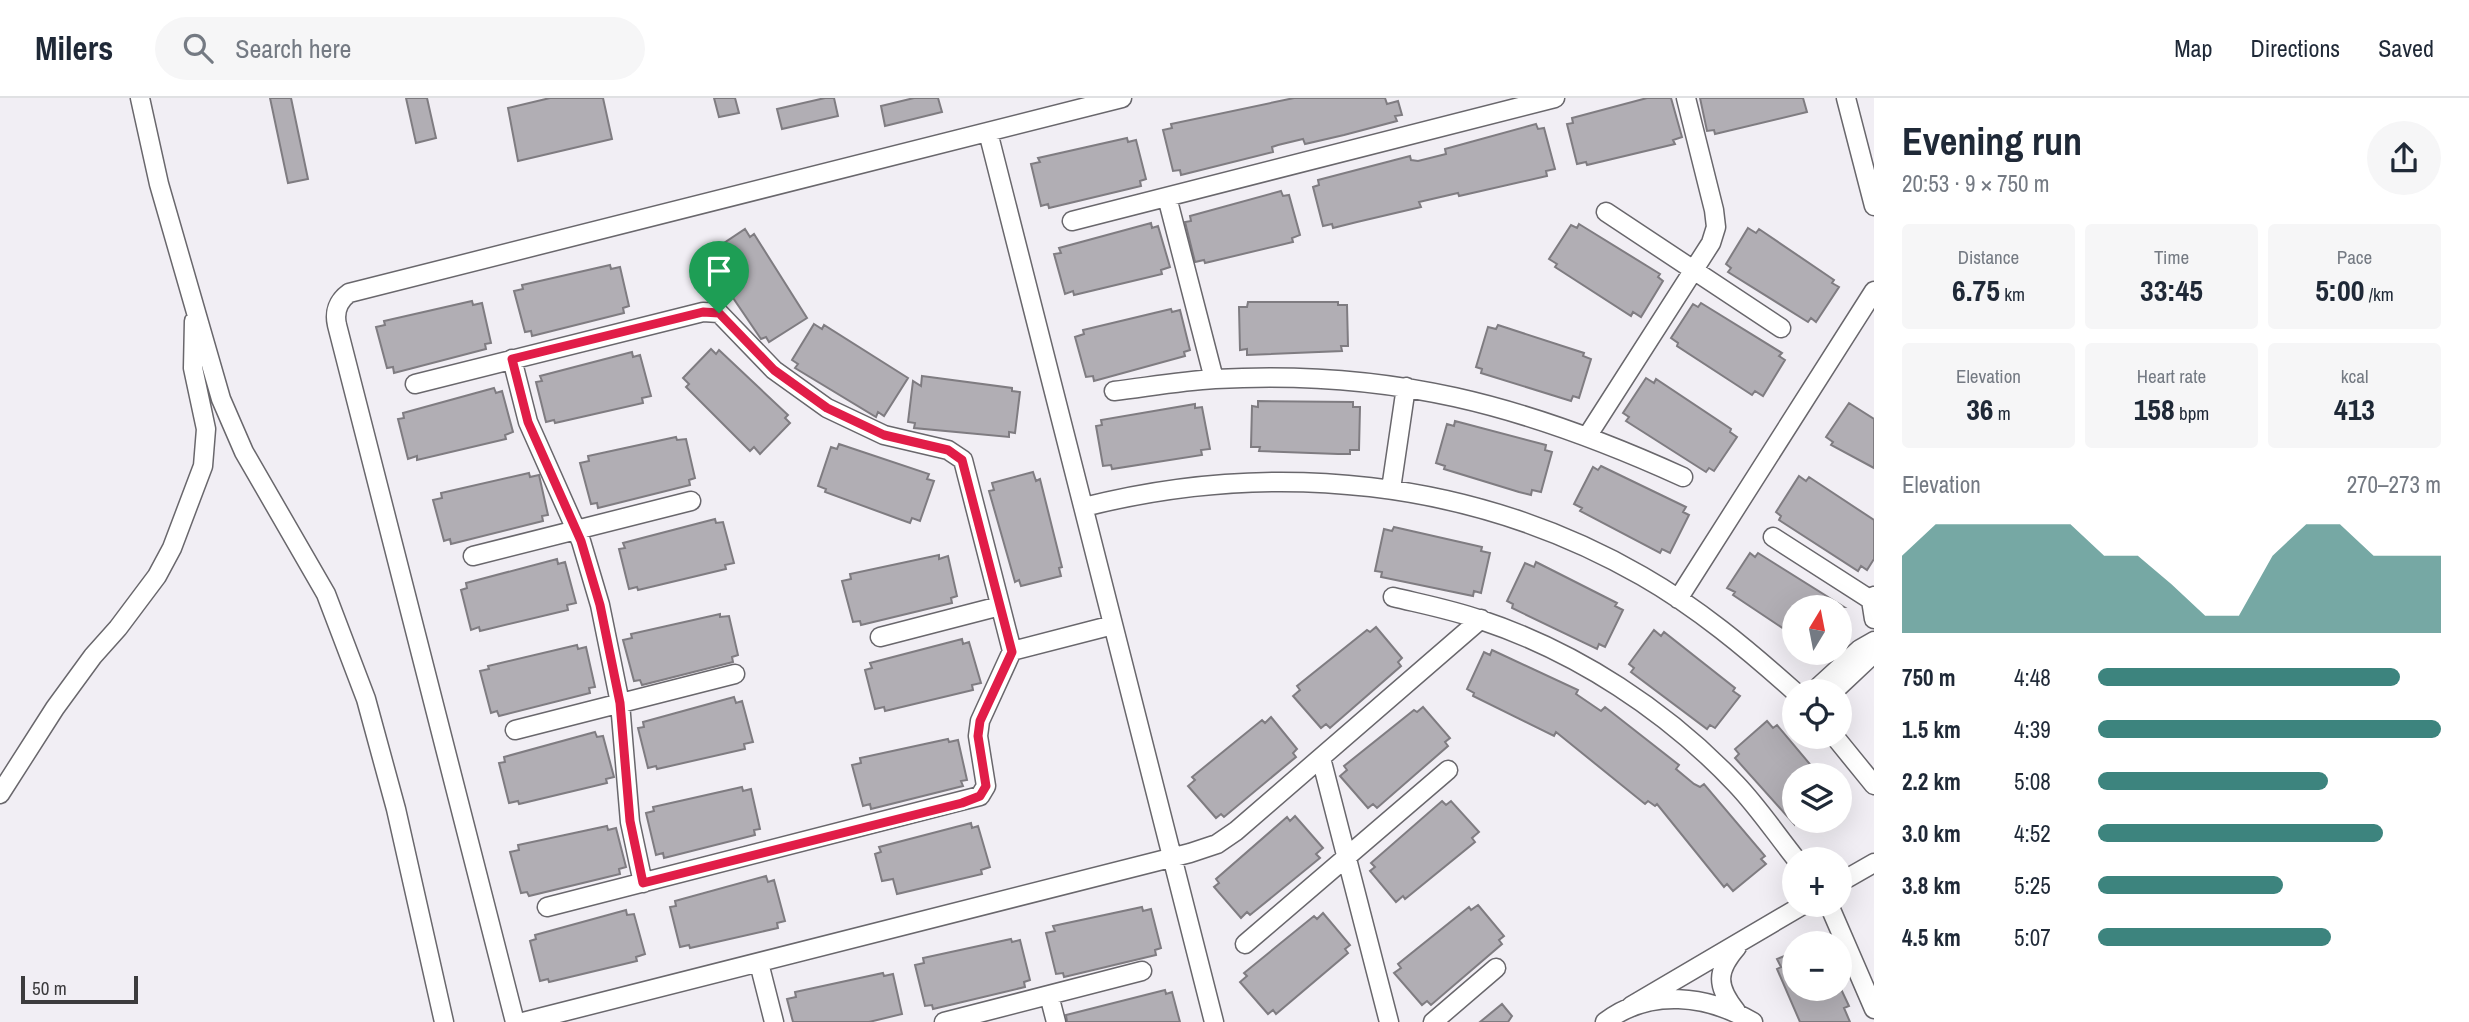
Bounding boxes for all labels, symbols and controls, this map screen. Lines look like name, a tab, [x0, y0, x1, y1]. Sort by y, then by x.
search box	[155, 17, 645, 80]
text: Milers	[35, 26, 113, 70]
icon: search	[179, 29, 217, 67]
text: Search here	[235, 31, 351, 66]
text: Map	[2174, 32, 2212, 64]
text: Directions	[2250, 32, 2340, 64]
text: Saved	[2378, 32, 2434, 64]
text: Evening run	[1902, 116, 2082, 167]
button: share	[2367, 121, 2441, 195]
text: 20:53 · 9 × 750 m	[1902, 168, 2049, 199]
pin	[689, 241, 749, 313]
text: Distance	[1958, 244, 2019, 270]
text: Time	[2154, 244, 2189, 270]
text: Pace	[2337, 244, 2372, 270]
icon: arrive	[700, 252, 738, 290]
text: 6.75	[1952, 270, 2000, 310]
text: 33:45	[2140, 270, 2203, 310]
text: 5:00	[2315, 270, 2364, 310]
text: km	[2000, 281, 2025, 307]
text: /km	[2364, 281, 2394, 307]
text: Elevation	[1956, 363, 2021, 389]
text: Heart rate	[2137, 363, 2206, 389]
text: kcal	[2341, 363, 2368, 389]
text: 36	[1966, 389, 1994, 429]
text: 158	[2134, 389, 2175, 429]
text: 413	[2334, 389, 2375, 429]
text: m	[1994, 400, 2011, 426]
text: bpm	[2175, 400, 2209, 426]
text: Elevation	[1902, 469, 1981, 500]
text: 270–273 m	[2347, 469, 2441, 500]
north arrow	[1782, 595, 1852, 665]
map controls	[1782, 595, 1852, 1001]
text: 750 m	[1902, 662, 1955, 693]
text: 4:48	[2014, 662, 2051, 693]
button: locate	[1782, 679, 1852, 749]
text: 1.5 km	[1902, 714, 1961, 745]
text: 4:39	[2014, 714, 2051, 745]
button: layers	[1782, 763, 1852, 833]
text: 2.2 km	[1902, 766, 1961, 797]
text: 5:08	[2014, 766, 2051, 797]
text: 3.0 km	[1902, 818, 1961, 849]
text: 4:52	[2014, 818, 2051, 849]
button: +	[1782, 847, 1852, 917]
text: 3.8 km	[1902, 870, 1961, 901]
text: 5:25	[2014, 870, 2051, 901]
text: 4.5 km	[1902, 922, 1961, 953]
text: 5:07	[2014, 922, 2051, 953]
button: −	[1782, 931, 1852, 1001]
scale bar	[21, 973, 138, 1005]
text: 50 m	[32, 975, 67, 1001]

